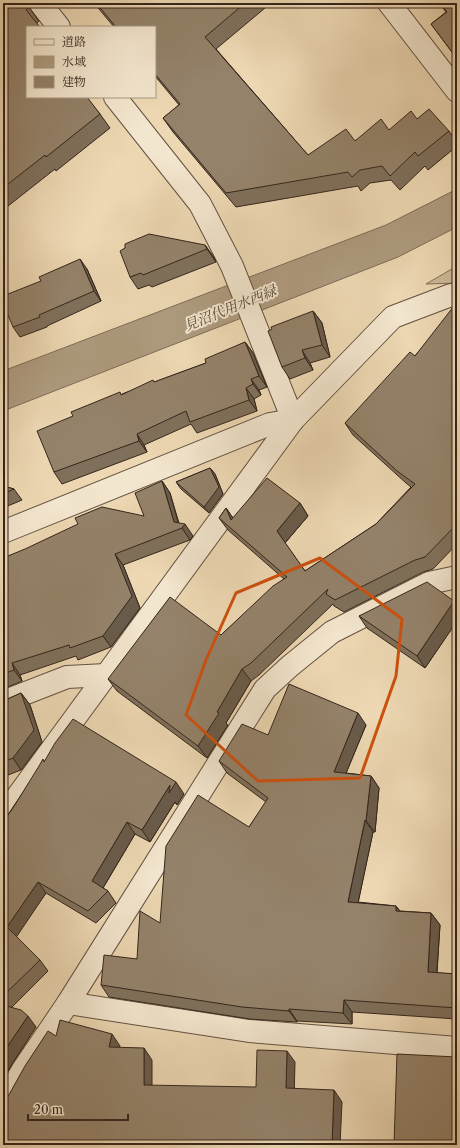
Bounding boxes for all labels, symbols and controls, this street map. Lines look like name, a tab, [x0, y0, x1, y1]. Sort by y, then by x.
legend	[26, 26, 156, 98]
text: 道路	[62, 34, 86, 49]
text: 水域	[62, 54, 86, 69]
text: 建物	[62, 74, 86, 89]
water label: 見沼代用水西緑	[181, 281, 281, 335]
scale bar	[28, 1096, 128, 1122]
text: 20 m	[34, 1102, 63, 1117]

